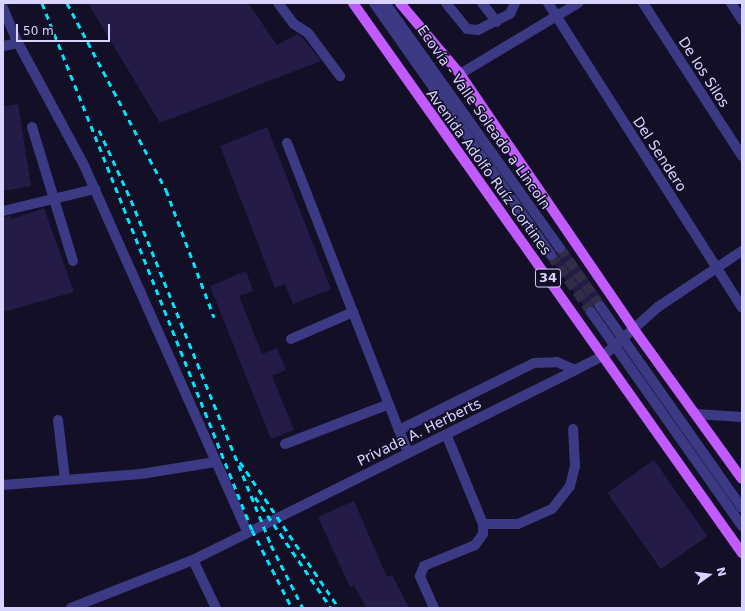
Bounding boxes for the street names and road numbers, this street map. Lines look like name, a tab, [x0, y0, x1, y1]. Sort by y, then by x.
street label: Ecovía - Valle Soleado a Lincoln	[414, 22, 554, 212]
street label: De los Silos	[675, 34, 733, 110]
street label: Avenida Adolfo Ruíz Cortines	[423, 86, 555, 258]
street label: Del Sendero	[630, 114, 690, 194]
road number: 34	[534, 267, 562, 289]
street label: Privada A. Herberts	[354, 395, 484, 469]

